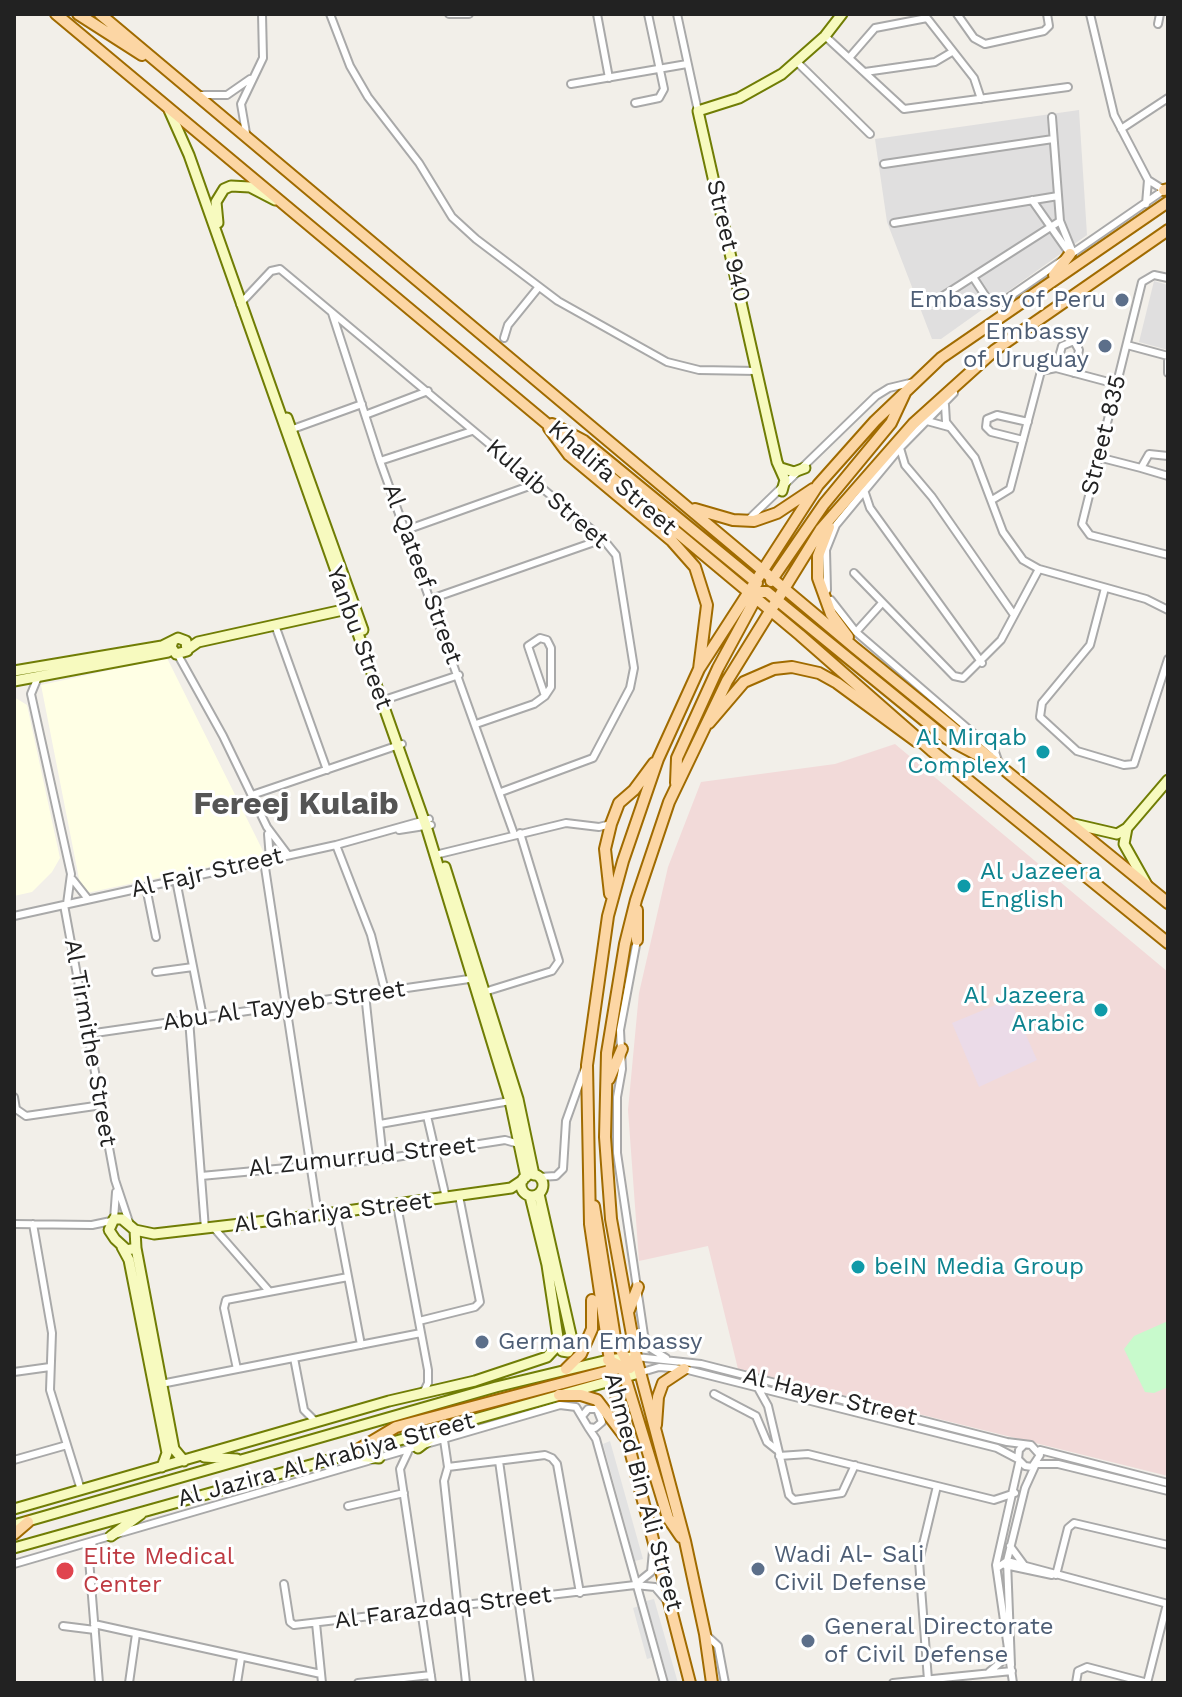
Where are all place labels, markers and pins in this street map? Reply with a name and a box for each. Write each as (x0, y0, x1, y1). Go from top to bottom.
place label: Embassy of Peru (909, 286, 1106, 314)
marker: Embassy of Peru (1113, 291, 1131, 309)
place label: Embassy of Uruguay (963, 318, 1089, 374)
marker: Embassy of Uruguay (1096, 337, 1114, 355)
place label: Al Mirqab Complex 1 (907, 724, 1027, 780)
marker: Al Mirqab Complex 1 (1034, 743, 1052, 761)
place label: Al Jazeera English (980, 858, 1101, 914)
marker: Al Jazeera English (955, 877, 973, 895)
place label: Al Jazeera Arabic (964, 982, 1085, 1038)
marker: Al Jazeera Arabic (1092, 1001, 1110, 1019)
place label: beIN Media Group (874, 1253, 1084, 1281)
marker: beIN Media Group (849, 1258, 867, 1276)
place label: German Embassy (498, 1328, 702, 1356)
marker: German Embassy (473, 1333, 491, 1351)
place label: Wadi Al- Sali Civil Defense (774, 1541, 927, 1597)
place label: Elite Medical Center (83, 1543, 234, 1599)
marker: Elite Medical Center (54, 1560, 76, 1582)
marker: Wadi Al- Sali Civil Defense (749, 1560, 767, 1578)
place label: General Directorate of Civil Defense (824, 1613, 1054, 1669)
marker: General Directorate of Civil Defense (799, 1632, 817, 1650)

